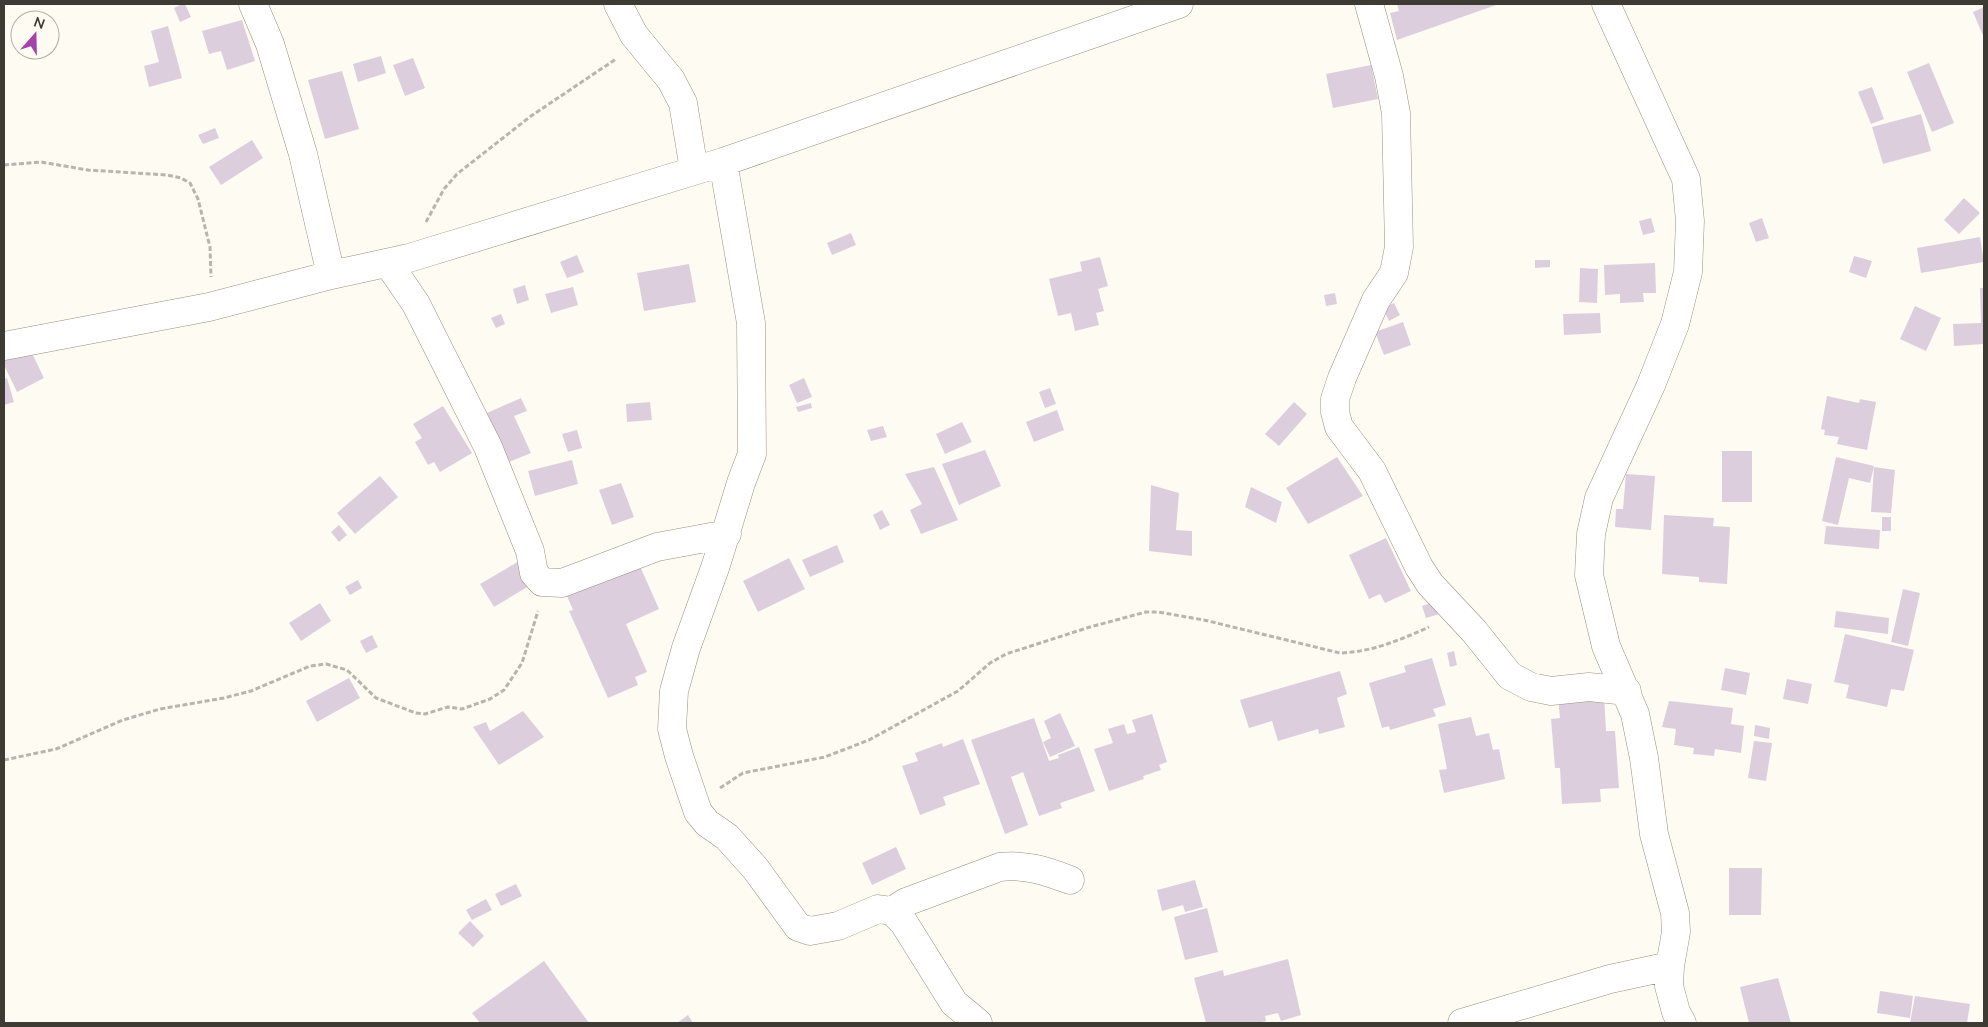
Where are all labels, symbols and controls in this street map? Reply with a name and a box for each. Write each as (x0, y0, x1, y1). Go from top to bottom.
north arrow (10, 10, 60, 60)
text: N (31, 13, 47, 33)

